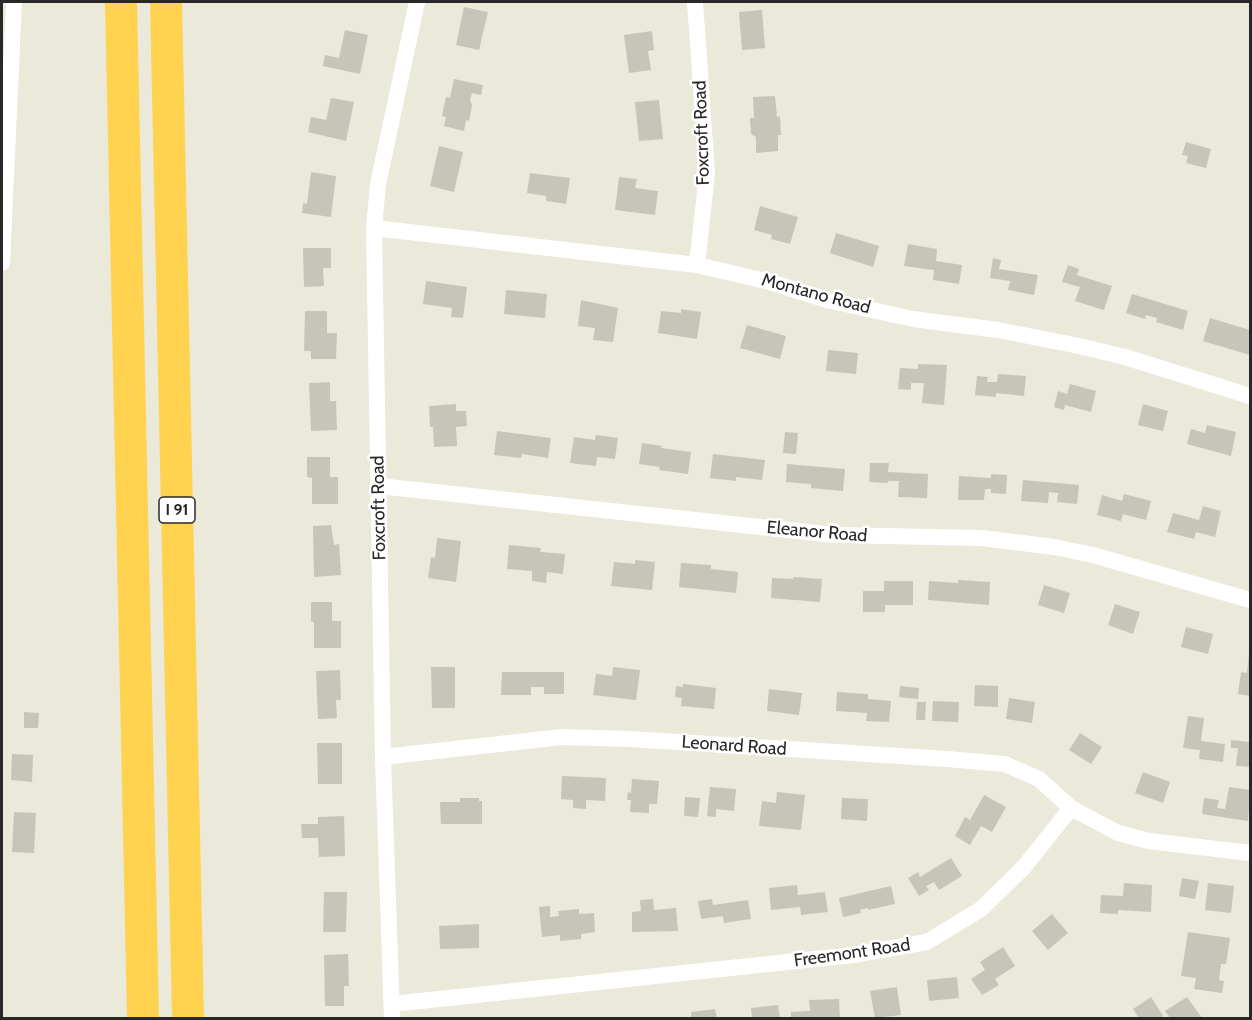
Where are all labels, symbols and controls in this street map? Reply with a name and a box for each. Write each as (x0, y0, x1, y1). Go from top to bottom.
street label: Foxcroft Road (689, 80, 715, 186)
street label: Montano Road (759, 269, 873, 319)
street label: Foxcroft Road (367, 455, 391, 561)
road number: I 91 (159, 497, 195, 523)
street label: Eleanor Road (766, 517, 868, 547)
street label: Leonard Road (681, 732, 787, 760)
street label: Freemont Road (792, 934, 912, 972)

